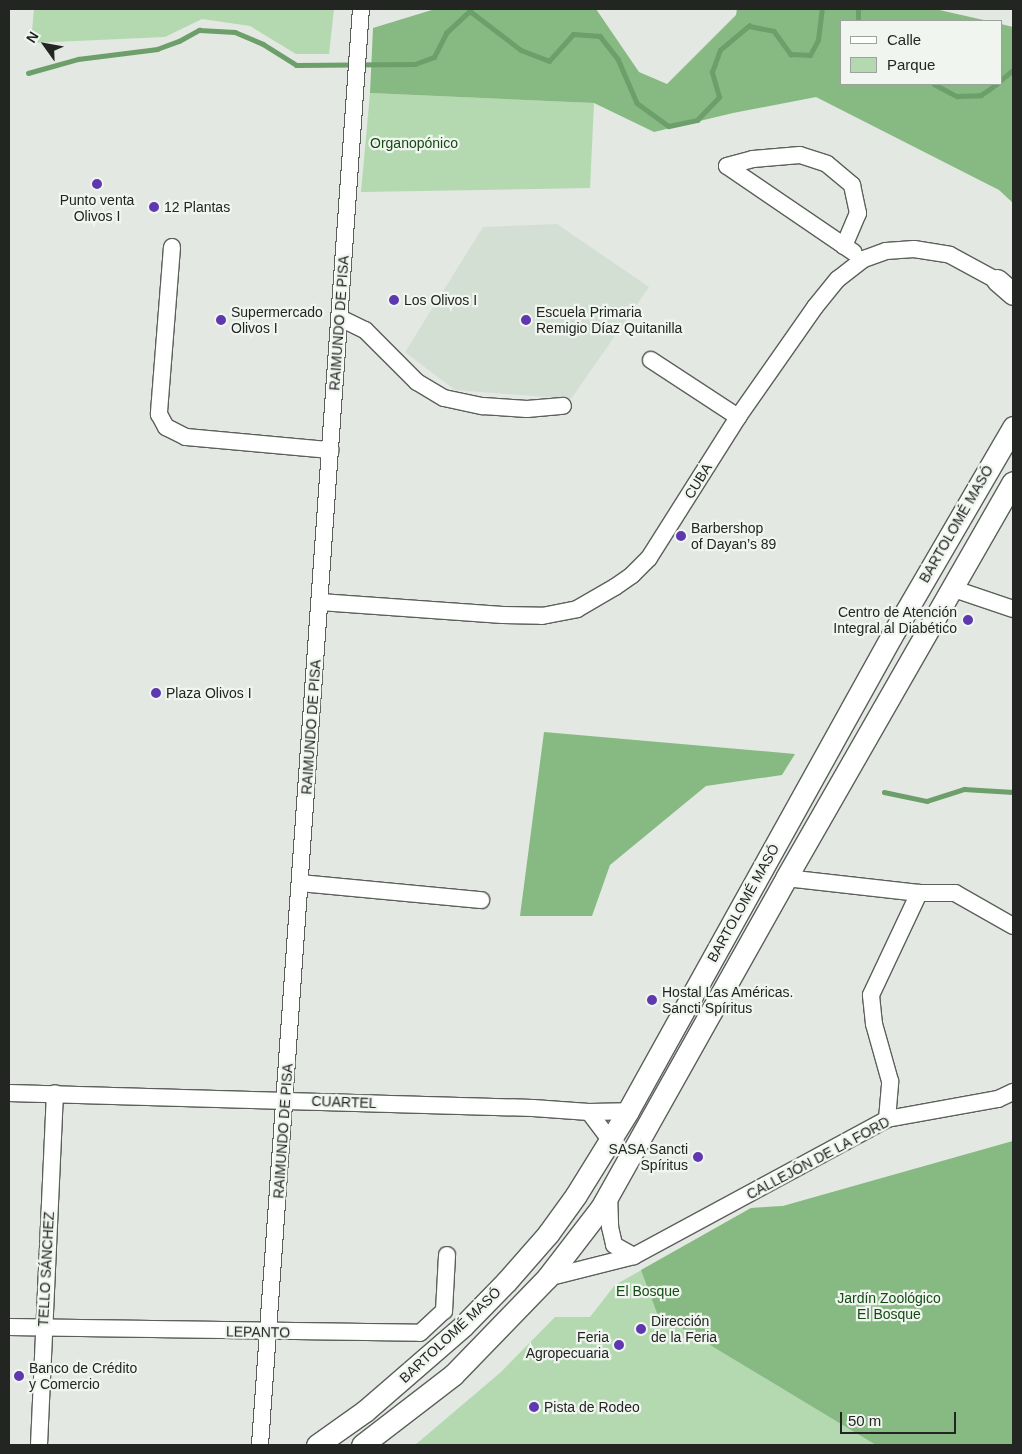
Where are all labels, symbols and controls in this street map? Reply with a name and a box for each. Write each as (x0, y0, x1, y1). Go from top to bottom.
north arrow (20, 20, 70, 70)
legend (840, 20, 1002, 85)
text: N (23, 29, 42, 46)
text: Calle (887, 31, 921, 48)
text: Parque (887, 56, 935, 73)
park label: Organopónico (370, 135, 458, 151)
marker: Punto venta Olivos I (91, 178, 103, 190)
place label: Punto venta Olivos I (60, 192, 134, 224)
place label: 12 Plantas (164, 199, 230, 215)
marker: 12 Plantas (148, 201, 160, 213)
street label: RAIMUNDO DE PISA (326, 255, 352, 391)
place label: Los Olivos I (404, 292, 477, 308)
marker: Los Olivos I (388, 294, 400, 306)
place label: Supermercado Olivos I (231, 304, 323, 336)
place label: Escuela Primaria Remigio Díaz Quitanilla (536, 304, 682, 336)
marker: Supermercado Olivos I (215, 314, 227, 326)
marker: Escuela Primaria Remigio Díaz Quitanilla (520, 314, 532, 326)
street label: CUBA (681, 460, 715, 502)
street label: BARTOLOMÉ MASÓ (916, 462, 996, 586)
place label: Barbershop of Dayan’s 89 (691, 520, 776, 552)
marker: Barbershop of Dayan’s 89 (675, 530, 687, 542)
place label: Centro de Atención Integral al Diabético (833, 604, 957, 636)
marker: Centro de Atención Integral al Diabético (961, 613, 975, 627)
street label: RAIMUNDO DE PISA (298, 659, 324, 795)
place label: Plaza Olivos I (166, 685, 252, 701)
marker: Plaza Olivos I (150, 687, 162, 699)
street label: BARTOLOMÉ MASÓ (704, 841, 782, 965)
place label: Hostal Las Américas. Sancti Spíritus (662, 984, 794, 1016)
marker: Hostal Las Américas. Sancti Spíritus (646, 994, 658, 1006)
street label: RAIMUNDO DE PISA (270, 1063, 296, 1199)
street label: CUARTEL (311, 1092, 377, 1112)
street label: CALLEJÓN DE LA FORD (743, 1113, 893, 1203)
place label: SASA Sancti Spíritus (608, 1141, 688, 1174)
marker: SASA Sancti Spíritus (692, 1151, 704, 1163)
street label: TELLO SÁNCHEZ (35, 1211, 57, 1327)
park label: El Bosque (616, 1283, 680, 1299)
street label: BARTOLOMÉ MASÓ (396, 1284, 504, 1386)
park label: Jardín Zoológico El Bosque (837, 1290, 941, 1322)
place label: Dirección de la Feria (651, 1313, 717, 1345)
street label: LEPANTO (226, 1323, 290, 1341)
marker: Dirección de la Feria (635, 1323, 647, 1335)
place label: Feria Agropecuaria (526, 1329, 609, 1361)
marker: Feria Agropecuaria (613, 1339, 625, 1351)
place label: Banco de Crédito y Comercio (29, 1360, 137, 1392)
marker: Banco de Crédito y Comercio (13, 1370, 25, 1382)
place label: Pista de Rodeo (544, 1399, 640, 1415)
marker: Pista de Rodeo (528, 1401, 540, 1413)
scale bar (842, 1402, 958, 1434)
text: 50 m (848, 1412, 881, 1429)

